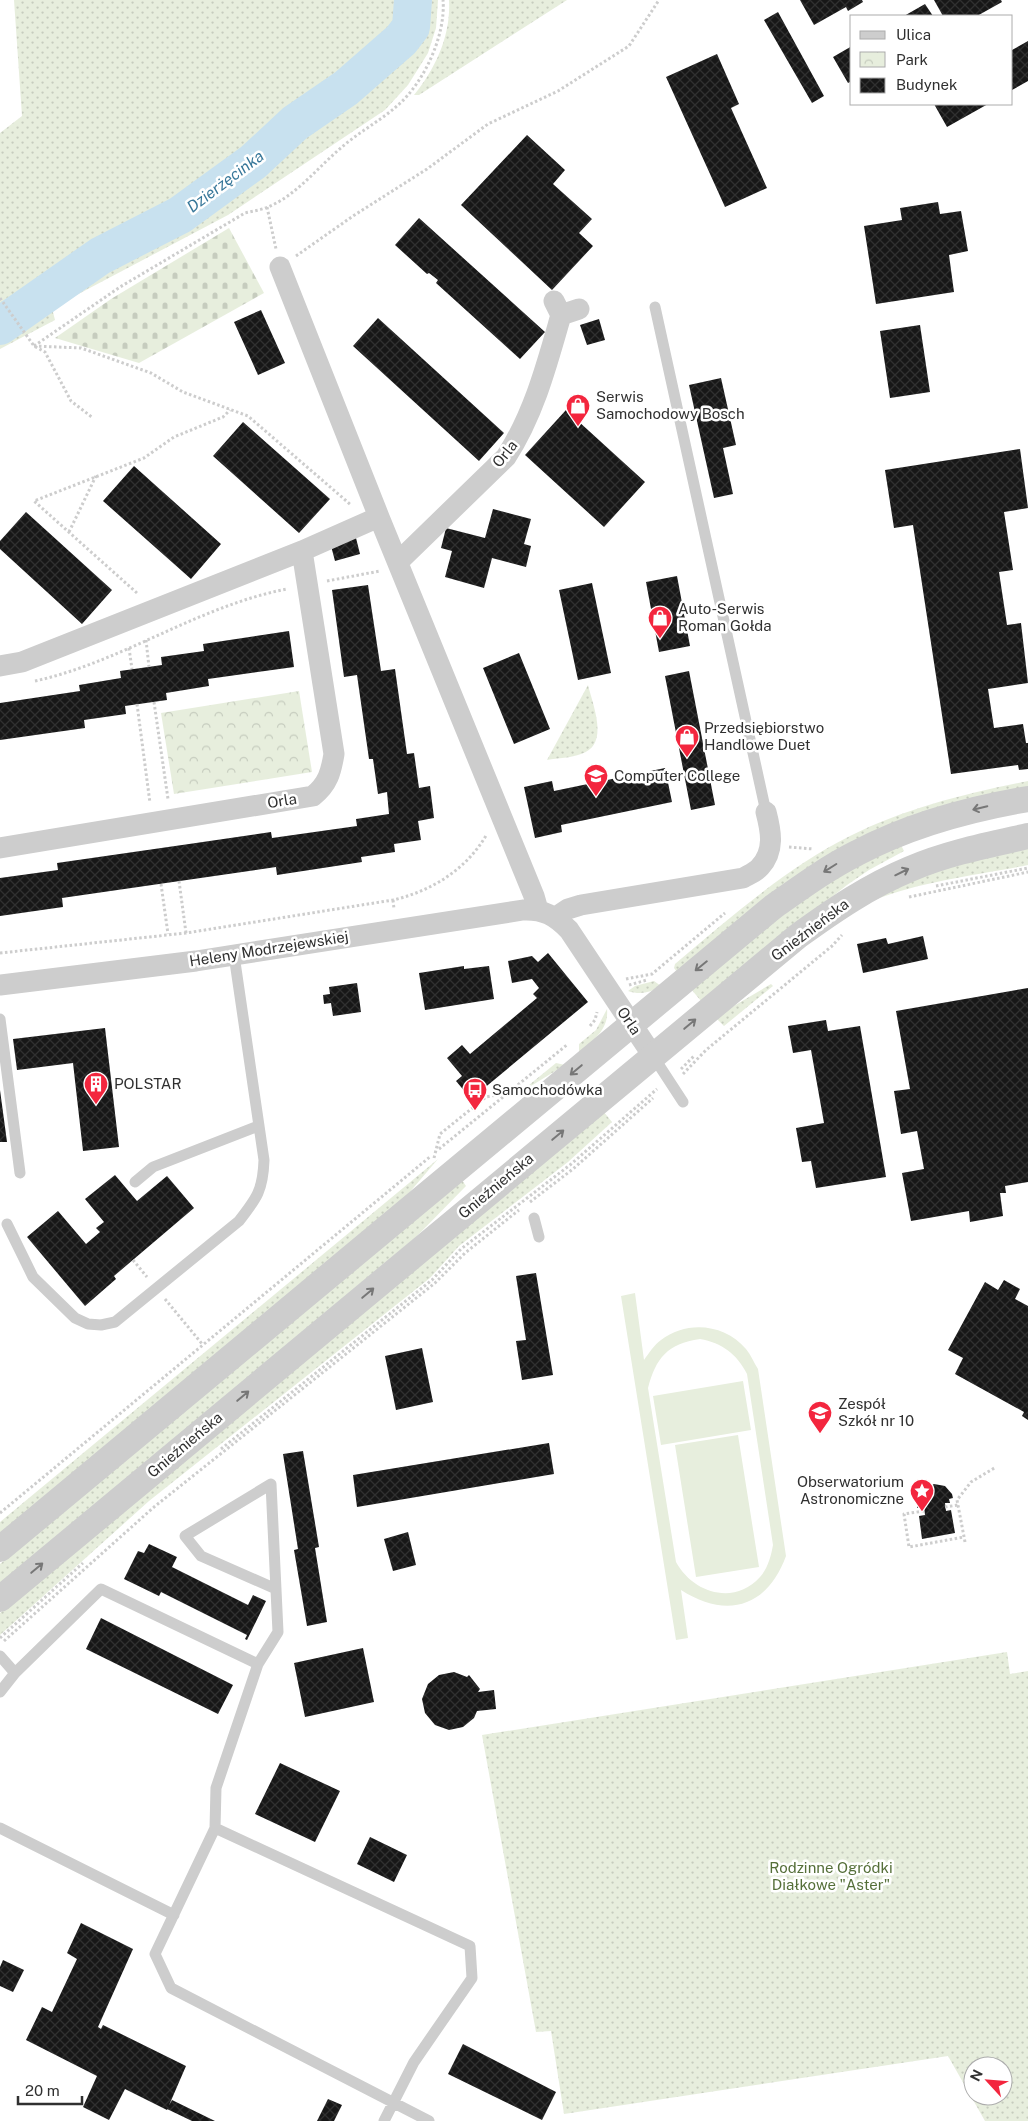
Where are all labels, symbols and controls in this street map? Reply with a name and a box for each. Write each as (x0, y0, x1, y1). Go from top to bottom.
legend (850, 15, 1013, 105)
text: Ulica (896, 26, 931, 43)
text: Park (896, 51, 928, 68)
text: Budynek (896, 76, 957, 93)
water label: Dzierżęcinka (183, 146, 267, 216)
place label: Serwis Samochodowy Bosch (596, 388, 745, 422)
shop icon: Serwis Samochodowy Bosch (565, 393, 591, 427)
street label: Orla (489, 437, 521, 471)
place label: Auto-Serwis Roman Gołda (678, 600, 772, 634)
shop icon: Auto-Serwis Roman Gołda (647, 605, 673, 639)
place label: Przedsiębiorstwo Handlowe Duet (704, 719, 824, 753)
shop icon: Przedsiębiorstwo Handlowe Duet (674, 724, 700, 758)
school or university icon: Computer College (583, 763, 609, 797)
place label: Computer College (614, 767, 740, 784)
street label: Orla (266, 790, 298, 811)
one-way arrow (973, 804, 989, 813)
one-way arrow (823, 863, 837, 874)
one-way arrow (894, 867, 909, 876)
street label: Gnieźnieńska (768, 895, 852, 964)
street label: Heleny Modrzejewskiej (188, 928, 350, 969)
one-way arrow (695, 961, 708, 972)
street label: Orla (614, 1004, 645, 1038)
one-way arrow (683, 1019, 696, 1030)
one-way arrow (570, 1065, 583, 1076)
building icon: POLSTAR (83, 1071, 109, 1105)
place label: POLSTAR (114, 1075, 182, 1092)
bus stop icon: Samochodówka (462, 1077, 488, 1111)
place label: Samochodówka (492, 1081, 602, 1098)
one-way arrow (551, 1129, 564, 1140)
street label: Gnieźnieńska (455, 1149, 537, 1222)
one-way arrow (361, 1287, 374, 1298)
one-way arrow (236, 1391, 249, 1402)
place label: Zespół Szkół nr 10 (838, 1395, 914, 1429)
school or university icon: Zespół Szkół nr 10 (807, 1400, 833, 1434)
street label: Gnieźnieńska (144, 1408, 226, 1481)
place label: Obserwatorium Astronomiczne (797, 1473, 904, 1507)
place icon: Obserwatorium Astronomiczne (909, 1478, 935, 1512)
one-way arrow (31, 1562, 44, 1573)
park label: Rodzinne Ogródki Diałkowe "Aster" (769, 1859, 893, 1893)
north arrow (963, 2056, 1013, 2106)
text: N (967, 2067, 986, 2084)
scale bar (18, 2074, 81, 2106)
text: 20 m (25, 2082, 60, 2099)

